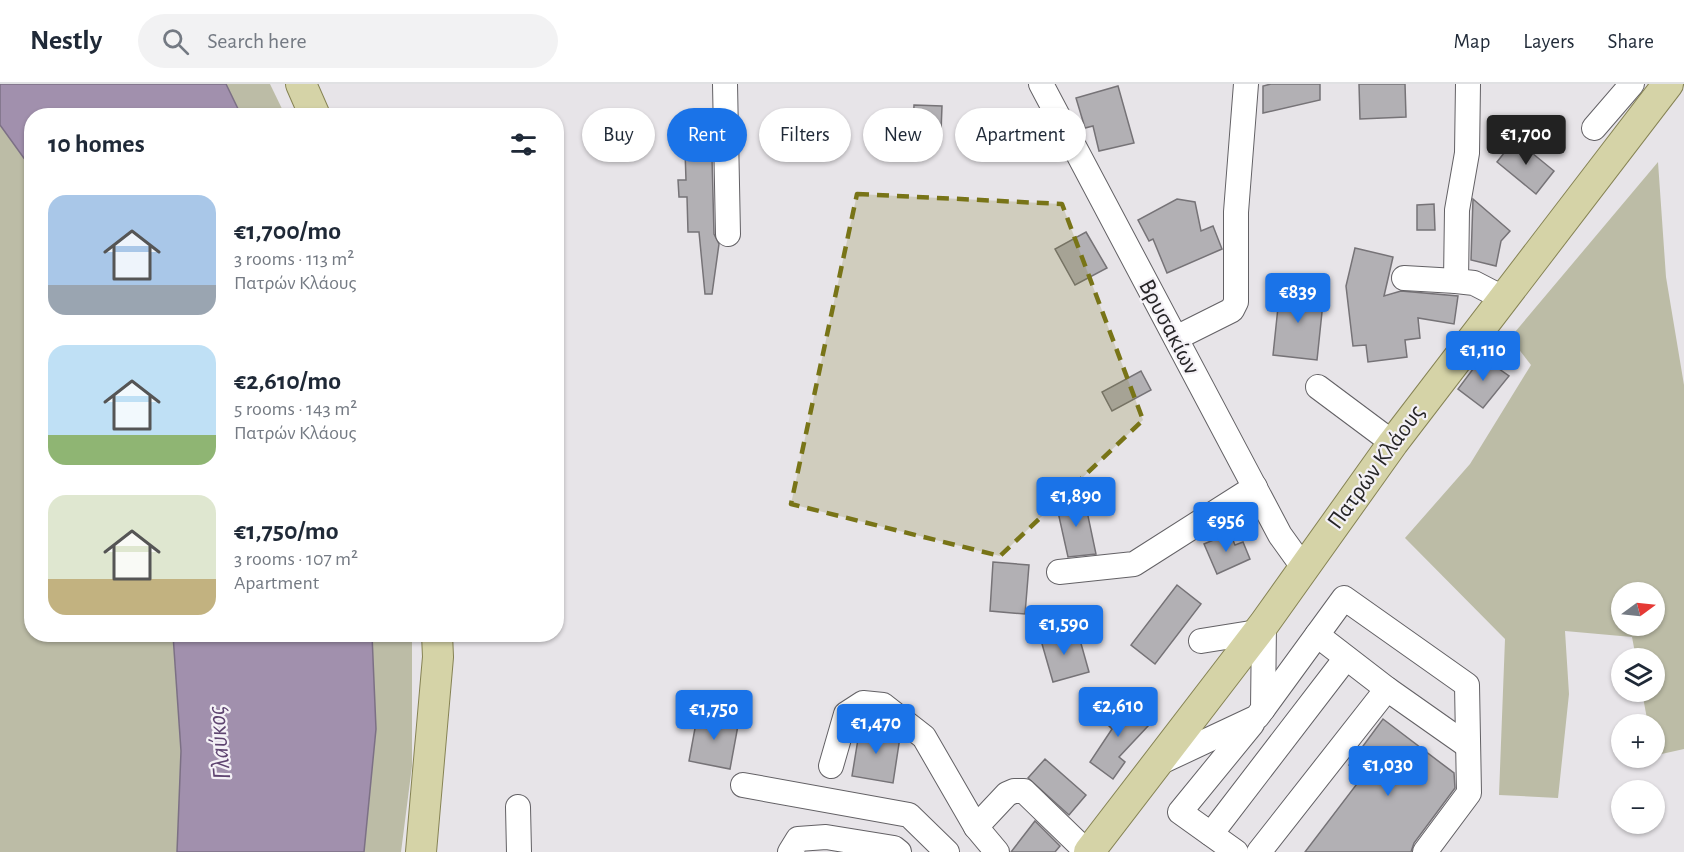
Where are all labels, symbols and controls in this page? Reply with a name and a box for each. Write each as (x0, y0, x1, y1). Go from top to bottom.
search box (138, 14, 558, 68)
icon: search (159, 25, 192, 58)
text: Nestly (30, 27, 102, 55)
text: Search here (207, 30, 307, 52)
text: Map (1454, 31, 1490, 52)
text: Layers (1523, 31, 1574, 52)
text: Share (1607, 31, 1654, 52)
chip: Buy (582, 108, 655, 162)
chip: Rent (667, 108, 747, 162)
chip: Filters (759, 108, 851, 162)
chip: New (863, 108, 943, 162)
chip: Apartment (955, 108, 1086, 162)
pin: €1,700 (1477, 115, 1575, 166)
text: €1,700 (1501, 124, 1551, 144)
icon: filters (507, 128, 540, 161)
text: 10 homes (48, 131, 145, 157)
text: €1,700/mo (234, 218, 341, 244)
icon: home (96, 219, 168, 291)
text: 3 rooms · 113 m² (234, 249, 354, 269)
text: Πατρών Κλάους (234, 273, 356, 293)
pin: €839 (1262, 273, 1334, 324)
street label: Βρυσακίων (1134, 275, 1204, 379)
text: €839 (1279, 282, 1317, 302)
pin: €1,110 (1434, 331, 1532, 382)
text: €1,110 (1460, 340, 1506, 360)
text: €2,610/mo (234, 368, 341, 394)
icon: home (96, 369, 168, 441)
text: 5 rooms · 143 m² (234, 399, 357, 419)
street label: Πατρών Κλάους (1323, 401, 1429, 533)
text: Πατρών Κλάους (234, 423, 356, 443)
pin: €1,890 (1027, 477, 1125, 528)
text: €1,890 (1050, 486, 1102, 506)
pin: €956 (1190, 502, 1262, 553)
text: €956 (1207, 511, 1245, 531)
text: €1,750/mo (234, 518, 339, 544)
icon: home (96, 519, 168, 591)
text: 3 rooms · 107 m² (234, 549, 358, 569)
text: Apartment (234, 573, 319, 593)
north arrow (1611, 582, 1665, 636)
map controls (1611, 582, 1665, 834)
pin: €1,590 (1015, 605, 1113, 656)
text: €1,590 (1039, 614, 1089, 634)
button: layers (1611, 648, 1665, 702)
pin: €2,610 (1069, 687, 1167, 738)
pin: €1,750 (665, 690, 763, 741)
text: €2,610 (1093, 696, 1143, 716)
text: €1,750 (690, 699, 738, 719)
pin: €1,470 (827, 704, 925, 755)
water label: Γλαύκος (203, 705, 235, 781)
text: €1,470 (851, 713, 901, 733)
button: + (1611, 714, 1665, 768)
pin: €1,030 (1339, 746, 1437, 797)
text: €1,030 (1363, 755, 1413, 775)
button: − (1611, 780, 1665, 834)

